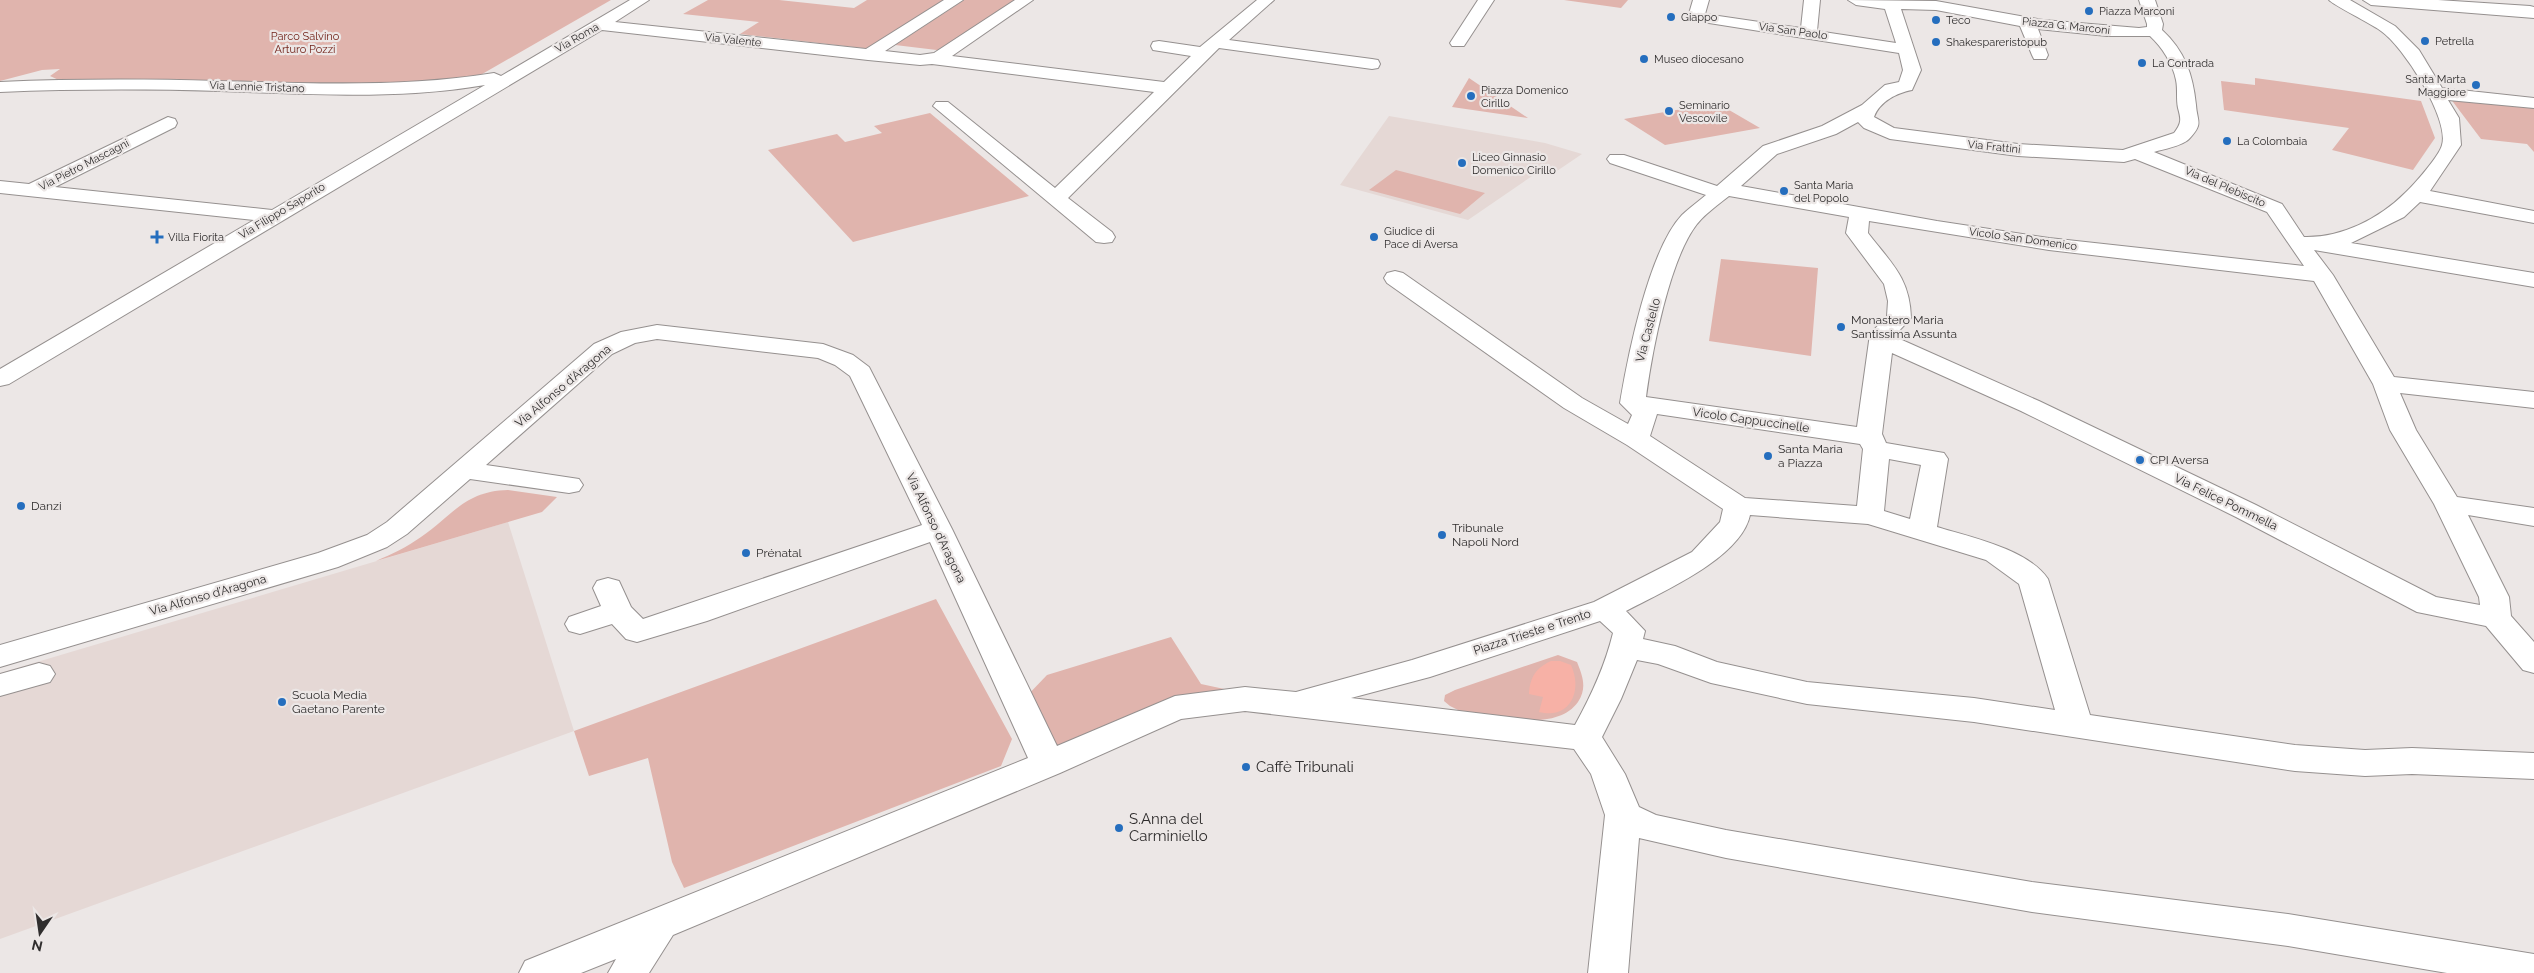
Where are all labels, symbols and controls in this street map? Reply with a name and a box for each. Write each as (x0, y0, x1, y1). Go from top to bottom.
marker: Piazza Marconi (2083, 5, 2095, 17)
place label: Piazza Marconi (2099, 5, 2174, 18)
marker: Giappo (1665, 11, 1677, 23)
place label: Giappo (1681, 11, 1718, 24)
marker: Teco (1930, 14, 1942, 26)
place label: Teco (1946, 14, 1971, 27)
street label: Piazza G. Marconi (2021, 15, 2111, 37)
street label: Via Roma (553, 20, 601, 56)
street label: Via San Paolo (1758, 20, 1829, 42)
park label: Parco Salvino Arturo Pozzi (271, 30, 340, 56)
street label: Via Valente (704, 31, 763, 50)
marker: Petrella (2419, 35, 2431, 47)
place label: Petrella (2435, 35, 2474, 48)
marker: Shakespareristopub (1930, 36, 1942, 48)
place label: Shakespareristopub (1946, 36, 2047, 49)
marker: Museo diocesano (1638, 53, 1650, 65)
place label: Museo diocesano (1654, 53, 1744, 66)
marker: La Contrada (2136, 57, 2148, 69)
place label: La Contrada (2152, 57, 2214, 70)
place label: Santa Marta Maggiore (2405, 73, 2467, 99)
street label: Via Lennie Tristano (209, 79, 305, 95)
marker: Santa Marta Maggiore (2470, 79, 2482, 91)
place label: Piazza Domenico Cirillo (1481, 84, 1569, 110)
marker: Piazza Domenico Cirillo (1465, 90, 1477, 102)
place label: Seminario Vescovile (1679, 99, 1730, 125)
marker: Seminario Vescovile (1663, 105, 1675, 117)
marker: La Colombaia (2221, 135, 2233, 147)
place label: La Colombaia (2237, 135, 2307, 148)
street label: Via Pietro Mascagni (37, 137, 131, 193)
street label: Via Frattini (1967, 138, 2021, 156)
place label: Liceo Ginnasio Domenico Cirillo (1472, 151, 1556, 177)
marker: Liceo Ginnasio Domenico Cirillo (1456, 157, 1468, 169)
street label: Via del Plebiscito (2183, 164, 2268, 210)
place label: Santa Maria del Popolo (1794, 179, 1853, 205)
street label: Via Filippo Saporito (237, 180, 328, 242)
marker: Santa Maria del Popolo (1778, 185, 1790, 197)
place label: Giudice di Pace di Aversa (1384, 225, 1458, 251)
street label: Vicolo San Domenico (1968, 225, 2078, 253)
marker: Villa Fiorita (150, 230, 164, 244)
place label: Villa Fiorita (168, 231, 224, 244)
marker: Giudice di Pace di Aversa (1368, 231, 1380, 243)
street label: Via Castello (1633, 297, 1663, 363)
place label: Monastero Maria Santissima Assunta (1851, 313, 1957, 341)
marker: Monastero Maria Santissima Assunta (1835, 321, 1847, 333)
street label: Via Alfonso d’Aragona (512, 342, 614, 430)
street label: Vicolo Cappuccinelle (1692, 405, 1810, 435)
place label: Santa Maria a Piazza (1778, 442, 1843, 470)
marker: Santa Maria a Piazza (1762, 450, 1774, 462)
place label: CPI Aversa (2150, 453, 2209, 467)
marker: CPI Aversa (2134, 454, 2146, 466)
street label: Via Alfonso d’Aragona (903, 471, 969, 585)
street label: Via Felice Pommella (2172, 471, 2280, 533)
place label: Danzi (31, 499, 62, 513)
marker: Danzi (15, 500, 27, 512)
place label: Tribunale Napoli Nord (1452, 521, 1519, 549)
marker: Tribunale Napoli Nord (1436, 529, 1448, 541)
place label: Prénatal (756, 546, 803, 560)
marker: Prénatal (740, 547, 752, 559)
street label: Via Alfonso d’Aragona (148, 572, 268, 618)
street label: Piazza Trieste e Trento (1472, 606, 1592, 658)
place label: Scuola Media Gaetano Parente (292, 688, 385, 716)
marker: Scuola Media Gaetano Parente (276, 696, 288, 708)
place label: Caffè Tribunali (1256, 758, 1354, 776)
marker: Caffè Tribunali (1240, 761, 1252, 773)
place label: S.Anna del Carminiello (1129, 810, 1208, 845)
marker: S.Anna del Carminiello (1113, 822, 1125, 834)
north arrow (15, 908, 65, 958)
text: N (30, 937, 44, 955)

